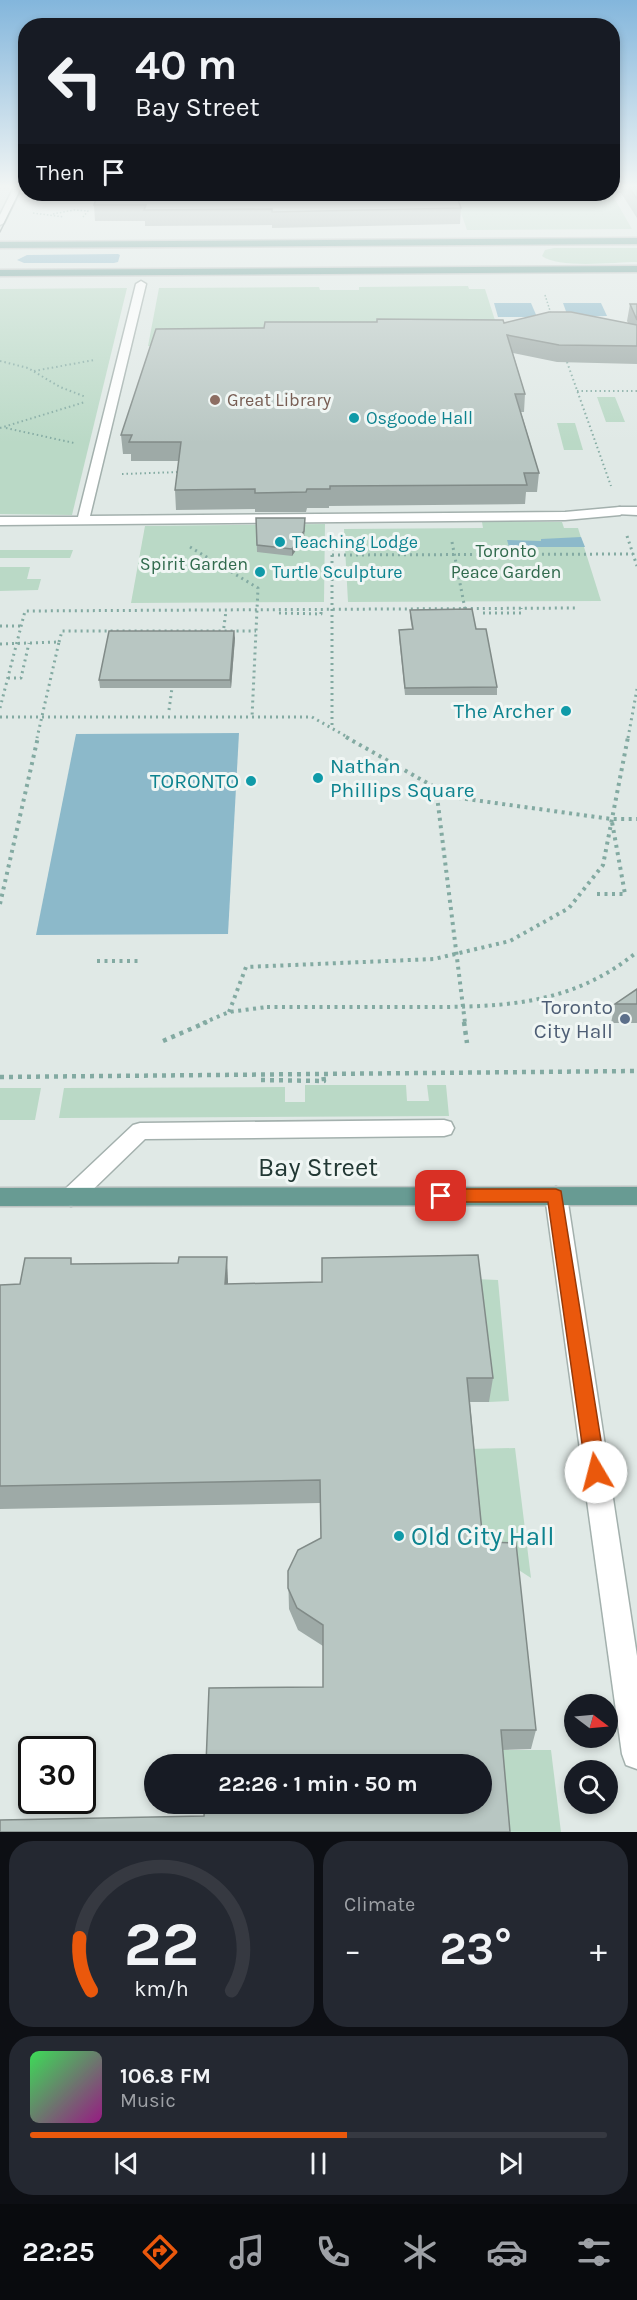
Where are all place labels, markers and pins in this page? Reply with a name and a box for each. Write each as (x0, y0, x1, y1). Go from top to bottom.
place label: Great Library (227, 389, 332, 411)
marker: Great Library (208, 393, 222, 407)
place label: Osgoode Hall (366, 407, 473, 429)
marker: Osgoode Hall (347, 411, 361, 425)
place label: Teaching Lodge (292, 531, 418, 553)
marker: Teaching Lodge (273, 535, 287, 549)
place label: Turtle Sculpture (272, 561, 403, 583)
marker: Turtle Sculpture (253, 565, 267, 579)
place label: The Archer (454, 699, 554, 723)
marker: The Archer (559, 704, 573, 718)
place label: Nathan Phillips Square (330, 754, 475, 802)
place label: TORONTO (150, 769, 239, 793)
marker: Nathan Phillips Square (311, 771, 325, 785)
marker: TORONTO (244, 774, 258, 788)
place label: Toronto City Hall (534, 995, 613, 1043)
marker: Toronto City Hall (618, 1012, 632, 1026)
pin (415, 1170, 466, 1221)
place label: Old City Hall (411, 1521, 555, 1552)
marker: Old City Hall (392, 1529, 406, 1543)

